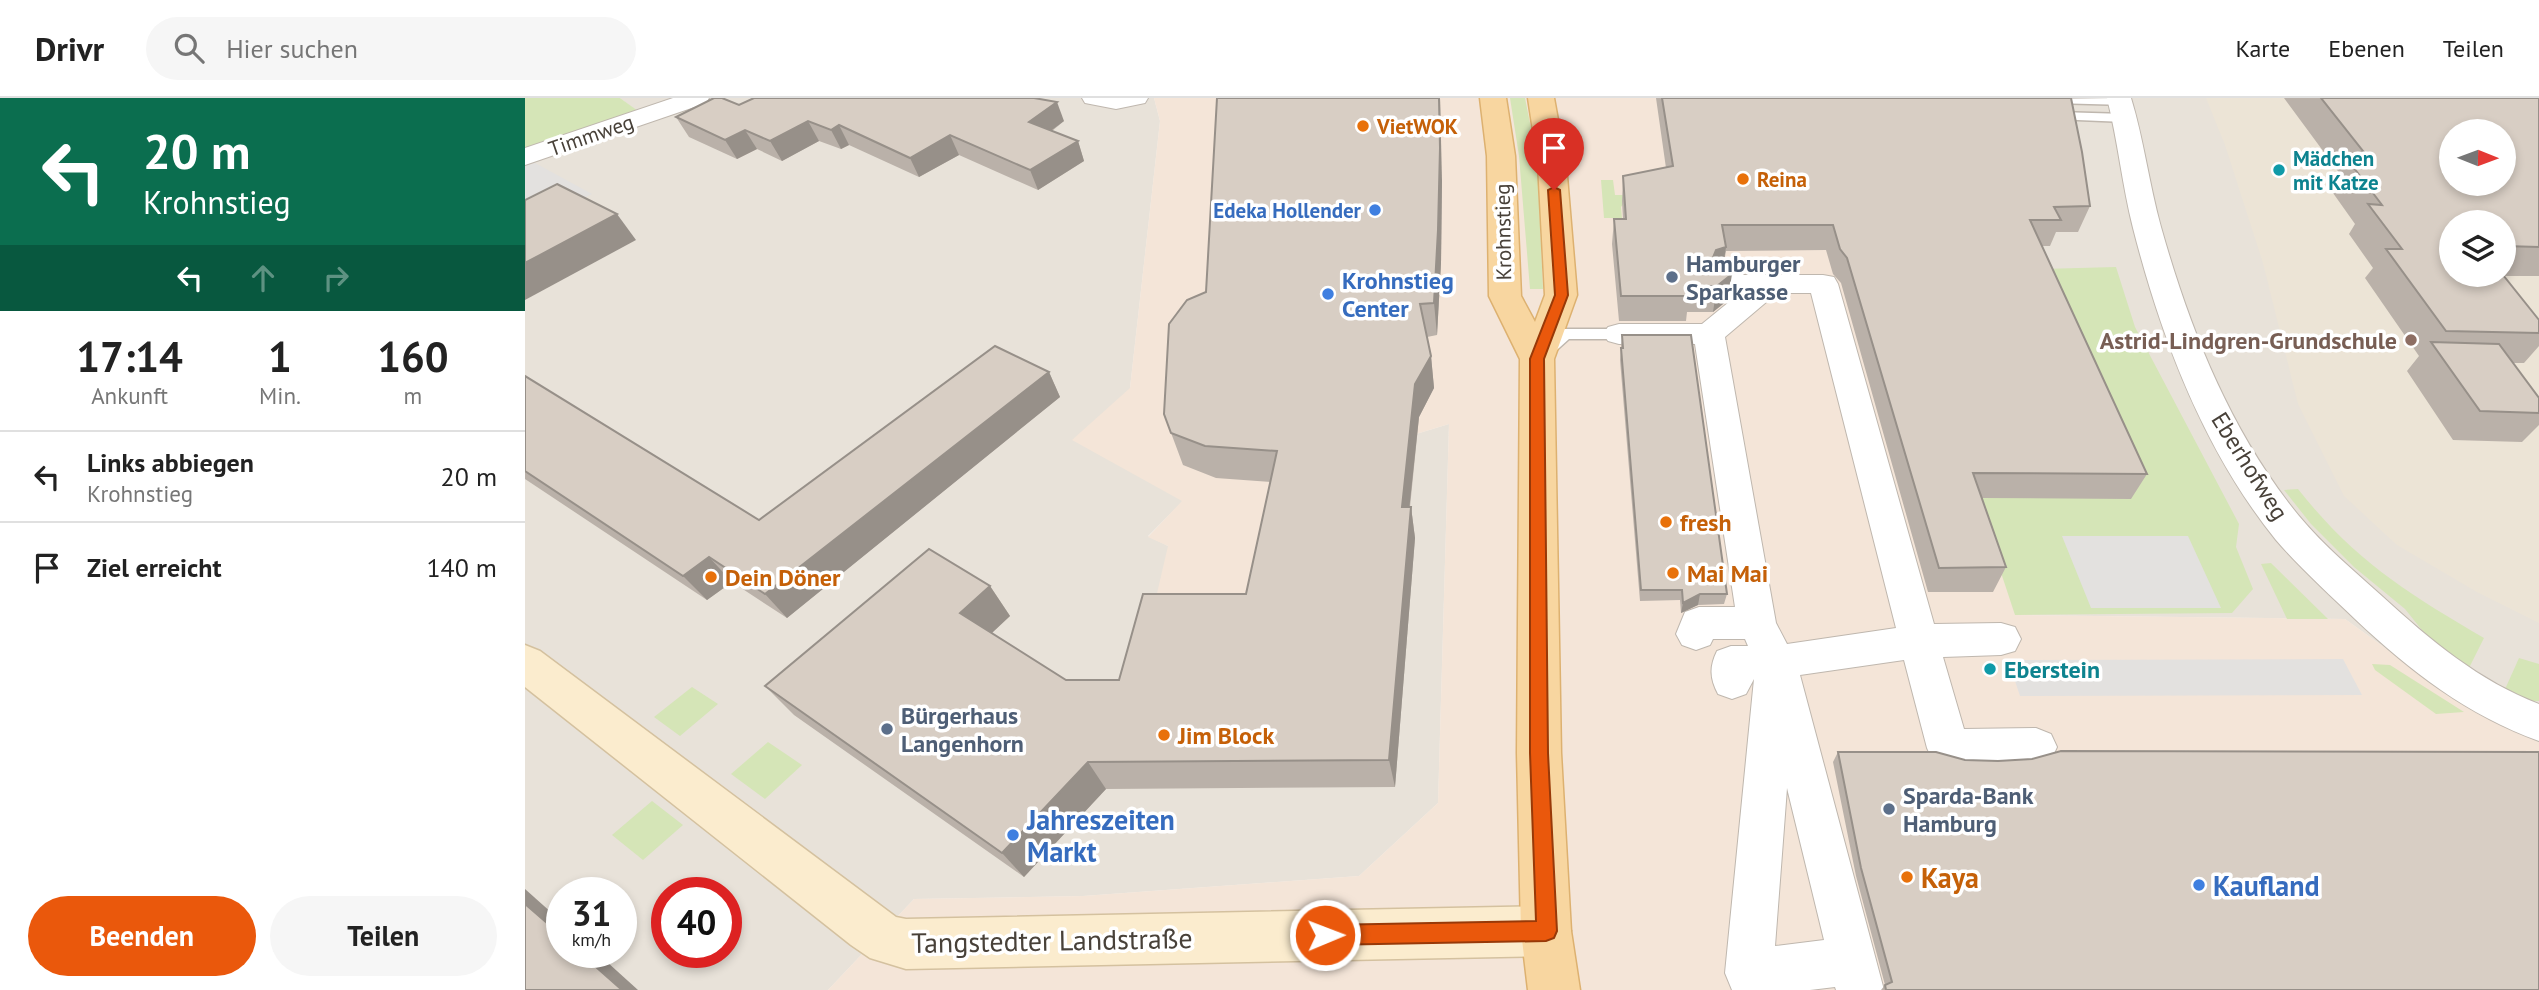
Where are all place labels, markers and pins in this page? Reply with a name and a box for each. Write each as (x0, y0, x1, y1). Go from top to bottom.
place label: VietWOK (1376, 113, 1458, 140)
marker: VietWOK (1355, 118, 1371, 134)
pin (1524, 118, 1584, 190)
place label: Mädchen mit Katze (2293, 145, 2379, 196)
marker: Mädchen mit Katze (2271, 162, 2287, 178)
place label: Reina (1757, 166, 1807, 193)
marker: Reina (1735, 171, 1751, 187)
place label: Edeka Hollender (1213, 197, 1362, 224)
marker: Edeka Hollender (1367, 202, 1383, 218)
place label: Hamburger Sparkasse (1686, 248, 1801, 307)
place label: Krohnstieg Center (1342, 265, 1454, 324)
marker: Hamburger Sparkasse (1664, 269, 1680, 285)
marker: Krohnstieg Center (1320, 286, 1336, 302)
place label: Astrid-Lindgren-Grundschule (2100, 325, 2397, 356)
marker: Astrid-Lindgren-Grundschule (2403, 332, 2419, 348)
place label: fresh (1680, 507, 1732, 538)
marker: fresh (1658, 514, 1674, 530)
place label: Mai Mai (1687, 558, 1768, 589)
place label: Dein Döner (725, 562, 841, 593)
marker: Mai Mai (1665, 565, 1681, 581)
marker: Dein Döner (703, 569, 719, 585)
place label: Eberstein (2004, 654, 2100, 685)
marker: Eberstein (1982, 661, 1998, 677)
place label: Bürgerhaus Langenhorn (901, 700, 1024, 759)
place label: Jim Block (1177, 720, 1274, 751)
marker: Bürgerhaus Langenhorn (879, 721, 895, 737)
marker: Jim Block (1156, 727, 1172, 743)
place label: Sparda-Bank Hamburg (1903, 780, 2034, 839)
place label: Jahreszeiten Markt (1026, 801, 1175, 870)
marker: Sparda-Bank Hamburg (1881, 801, 1897, 817)
marker: Jahreszeiten Markt (1005, 827, 1021, 843)
place label: Kaya (1921, 859, 1979, 896)
place label: Kaufland (2213, 867, 2320, 904)
marker: Kaya (1899, 869, 1915, 885)
marker: Kaufland (2191, 877, 2207, 893)

